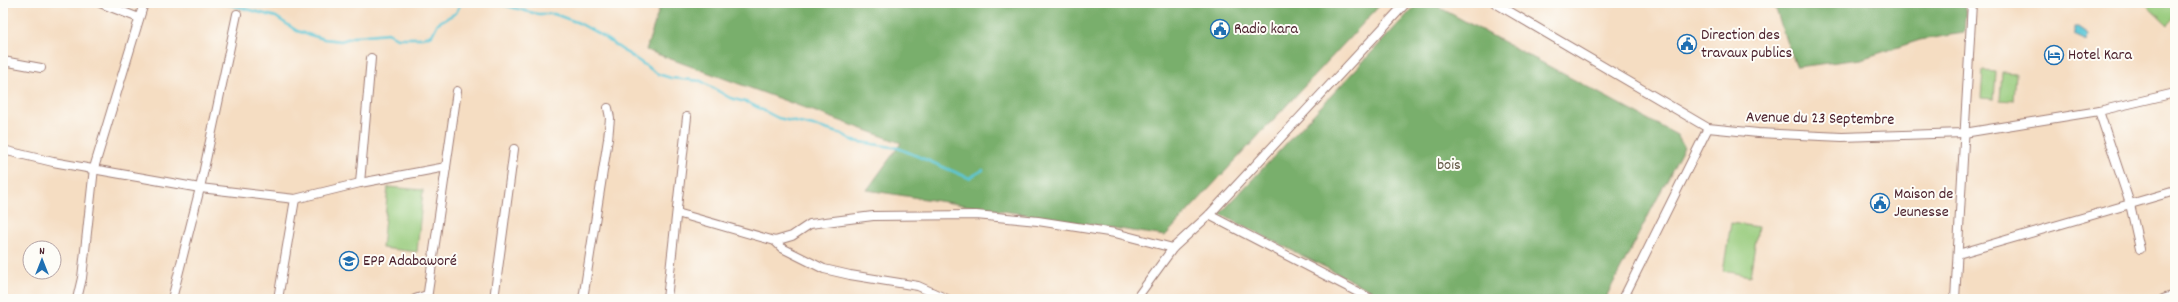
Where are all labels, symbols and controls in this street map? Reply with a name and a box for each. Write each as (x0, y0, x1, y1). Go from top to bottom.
public building icon: Radio kara (1209, 18, 1231, 40)
place label: Radio kara (1234, 18, 1299, 41)
place label: Direction des travaux publics (1701, 24, 1792, 65)
public building icon: Direction des travaux publics (1676, 33, 1698, 55)
hotel icon: Hotel Kara (2043, 44, 2065, 66)
place label: Hotel Kara (2068, 44, 2133, 67)
street label: Avenue du 23 Septembre (1746, 106, 1894, 132)
park label: bois (1437, 154, 1461, 177)
place label: Maison de Jeunesse (1894, 183, 1953, 224)
public building icon: Maison de Jeunesse (1869, 192, 1891, 214)
north arrow (22, 240, 62, 280)
text: N (39, 244, 45, 260)
school or university icon: EPP Adabaworé (338, 250, 360, 272)
place label: EPP Adabaworé (363, 250, 457, 273)

